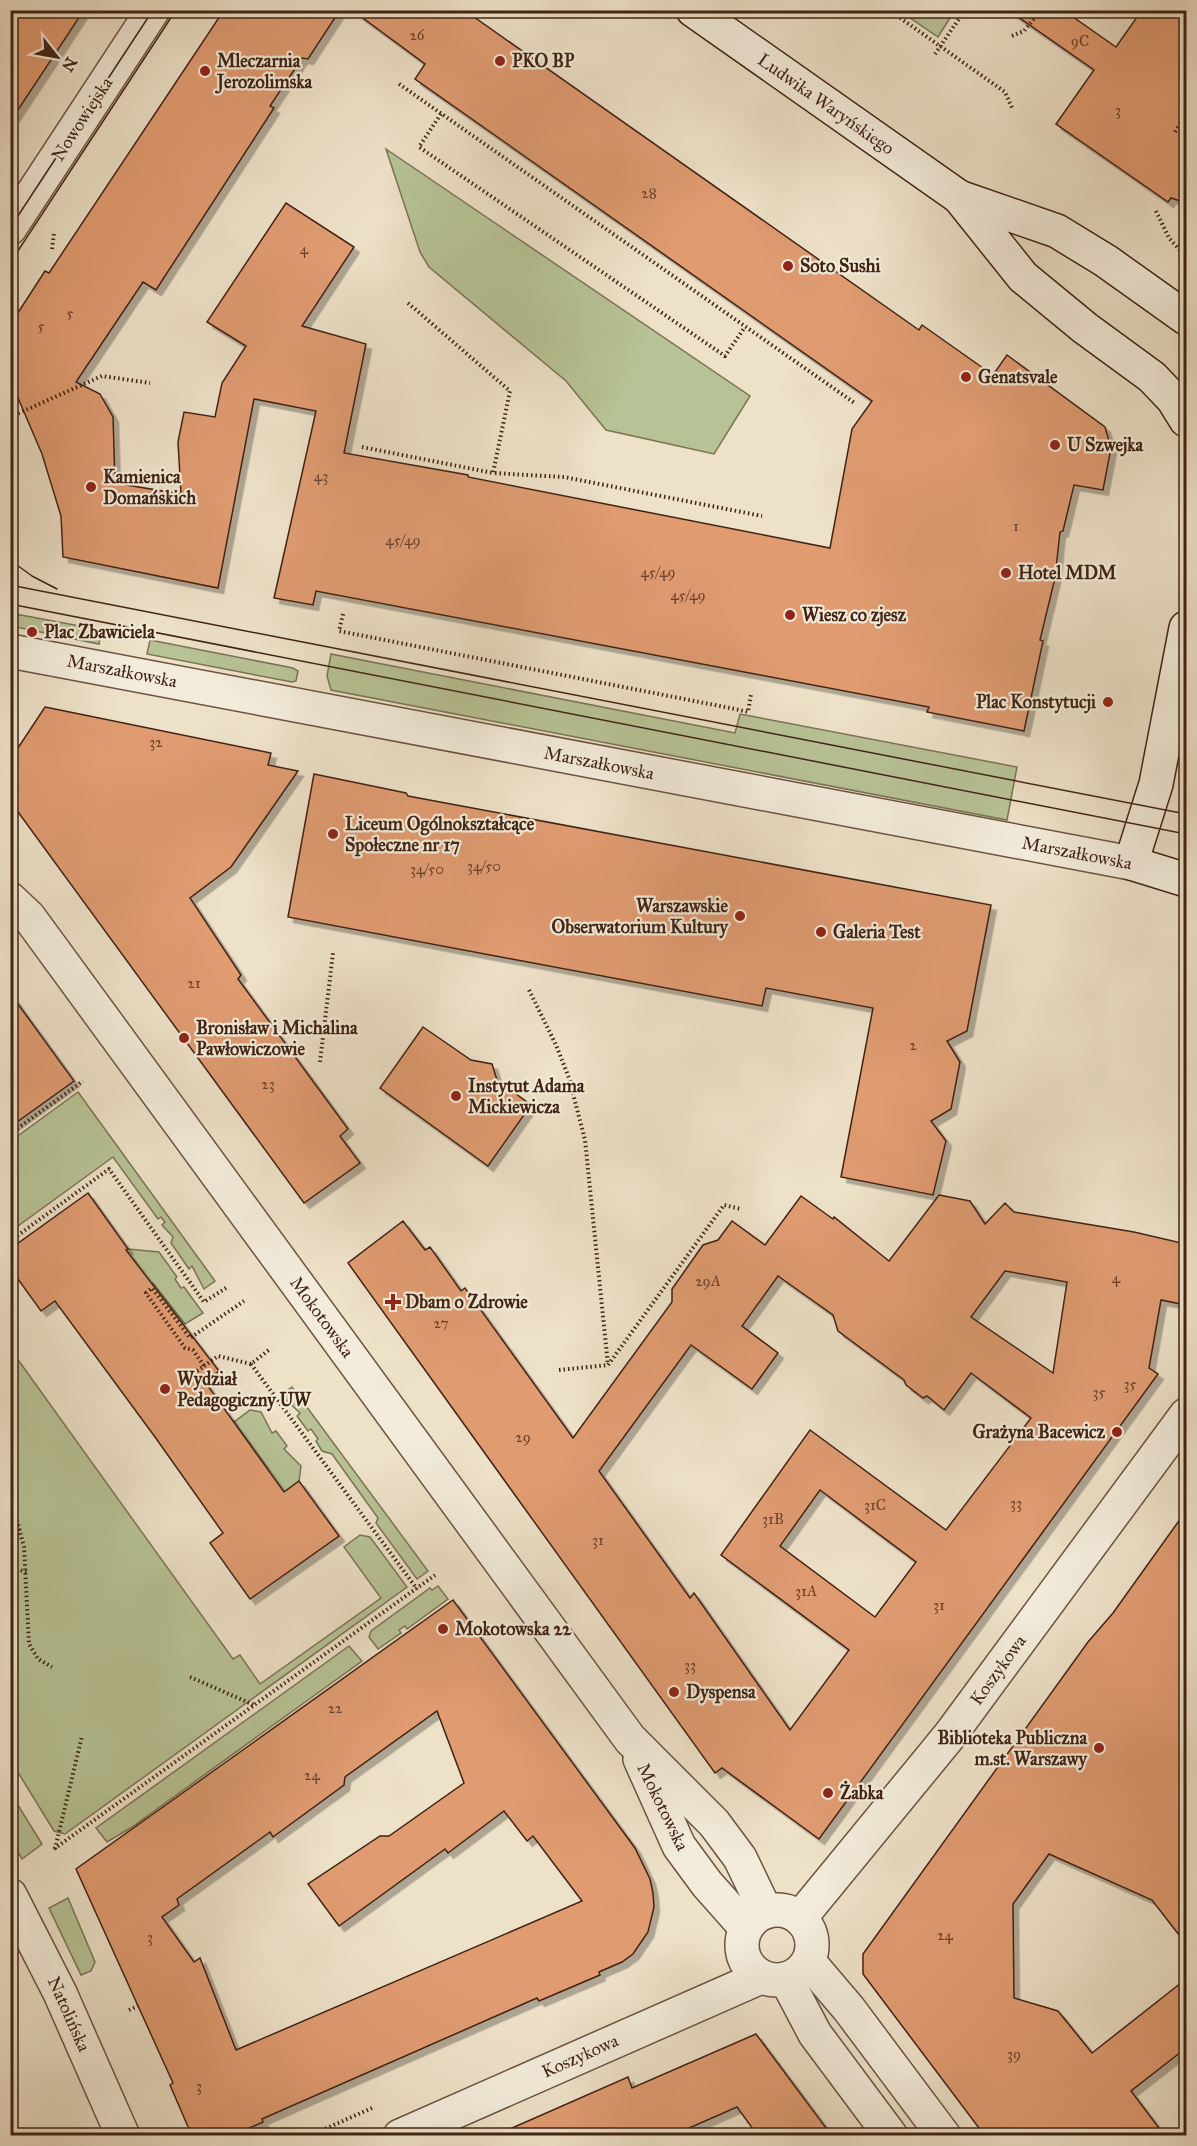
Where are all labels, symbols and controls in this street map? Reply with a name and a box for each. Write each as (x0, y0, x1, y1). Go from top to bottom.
house number: 26 (409, 26, 426, 44)
north arrow (27, 27, 87, 87)
house number: 9C (1071, 32, 1089, 50)
street label: Ludwika Waryńskiego (753, 49, 899, 160)
place label: Mleczarnia Jerozolimska (215, 50, 313, 94)
place label: PKO BP (512, 50, 575, 72)
text: N (58, 54, 81, 76)
marker: PKO BP (493, 54, 507, 68)
marker: Mleczarnia Jerozolimska (198, 64, 212, 78)
street label: Nowowiejska (47, 72, 118, 165)
house number: 3 (1115, 101, 1121, 119)
house number: 28 (641, 184, 657, 202)
house number: 4 (300, 240, 309, 258)
place label: Soto Sushi (800, 255, 882, 277)
marker: Soto Sushi (781, 259, 795, 273)
house number: 5 (67, 304, 74, 322)
house number: 5 (38, 317, 45, 335)
place label: Genatsvale (978, 366, 1058, 388)
marker: Genatsvale (959, 370, 973, 384)
place label: U Szwejka (1067, 434, 1144, 457)
marker: U Szwejka (1048, 438, 1062, 452)
place label: Kamienica Domańskich (103, 466, 197, 509)
house number: 43 (314, 467, 328, 485)
marker: Kamienica Domańskich (84, 480, 98, 494)
house number: 1 (1013, 517, 1019, 535)
house number: 45/49 (385, 531, 421, 549)
place label: Hotel MDM (1018, 562, 1117, 584)
house number: 45/49 (640, 563, 676, 581)
marker: Hotel MDM (999, 566, 1013, 580)
house number: 45/49 (670, 586, 706, 604)
place label: Wiesz co zjesz (802, 604, 907, 627)
marker: Wiesz co zjesz (783, 608, 797, 622)
place label: Plac Zbawiciela (44, 621, 155, 643)
marker: Plac Zbawiciela (25, 625, 39, 639)
street label: Marszałkowska (65, 650, 179, 693)
place label: Plac Konstytucji (976, 691, 1097, 714)
marker: Plac Konstytucji (1101, 695, 1115, 709)
house number: 32 (149, 733, 163, 751)
street label: Marszałkowska (542, 742, 656, 785)
place label: Liceum Ogólnokształcące Społeczne nr 17 (345, 813, 535, 857)
marker: Liceum Ogólnokształcące Społeczne nr 17 (326, 827, 340, 841)
street label: Marszałkowska (1020, 832, 1134, 875)
house number: 34/50 (467, 857, 501, 875)
house number: 34/50 (410, 860, 444, 878)
place label: Warszawskie Obserwatorium Kultury (552, 895, 730, 939)
marker: Warszawskie Obserwatorium Kultury (733, 909, 747, 923)
place label: Galeria Test (833, 921, 921, 943)
marker: Galeria Test (814, 925, 828, 939)
house number: 21 (187, 974, 201, 992)
place label: Bronisław i Michalina Pawłowiczowie (196, 1017, 358, 1060)
marker: Bronisław i Michalina Pawłowiczowie (177, 1031, 191, 1045)
house number: 2 (909, 1036, 917, 1054)
house number: 23 (261, 1075, 275, 1093)
place label: Instytut Adama Mickiewicza (468, 1075, 585, 1118)
marker: Instytut Adama Mickiewicza (449, 1089, 463, 1103)
house number: 4 (1112, 1269, 1121, 1287)
street label: Mokotowska (285, 1272, 359, 1362)
house number: 29A (695, 1272, 721, 1290)
place label: Dbam o Zdrowie (405, 1291, 528, 1313)
marker: Dbam o Zdrowie (386, 1295, 400, 1309)
house number: 27 (434, 1314, 449, 1332)
place label: Wydział Pedagogiczny UW (177, 1368, 312, 1412)
house number: 35 (1124, 1375, 1137, 1393)
marker: Wydział Pedagogiczny UW (158, 1382, 172, 1396)
house number: 35 (1093, 1383, 1106, 1401)
place label: Grażyna Bacewicz (972, 1421, 1106, 1444)
marker: Grażyna Bacewicz (1110, 1425, 1124, 1439)
house number: 29 (515, 1428, 531, 1446)
house number: 33 (1010, 1494, 1022, 1512)
house number: 31C (864, 1496, 886, 1514)
house number: 31B (762, 1510, 784, 1528)
house number: 31 (592, 1531, 604, 1549)
house number: 31A (795, 1582, 817, 1600)
house number: 31 (933, 1596, 945, 1614)
place label: Mokotowska 22 (455, 1618, 572, 1640)
marker: Mokotowska 22 (436, 1622, 450, 1636)
street label: Koszykowa (965, 1630, 1031, 1709)
house number: 33 (684, 1656, 696, 1674)
place label: Dyspensa (686, 1681, 756, 1704)
marker: Dyspensa (667, 1685, 681, 1699)
house number: 22 (328, 1699, 343, 1717)
place label: Biblioteka Publiczna m.st. Warszawy (938, 1727, 1089, 1771)
marker: Biblioteka Publiczna m.st. Warszawy (1092, 1741, 1106, 1755)
street label: Mokotowska (632, 1760, 694, 1855)
house number: 24 (304, 1766, 321, 1784)
place label: Żabka (840, 1780, 884, 1804)
marker: Żabka (821, 1786, 835, 1800)
house number: 24 (937, 1926, 954, 1944)
house number: 3 (147, 1928, 153, 1946)
street label: Natolińska (43, 1973, 95, 2055)
street label: Koszykowa (538, 2029, 622, 2083)
house number: 39 (1007, 2045, 1021, 2063)
house number: 3 (196, 2077, 202, 2095)

